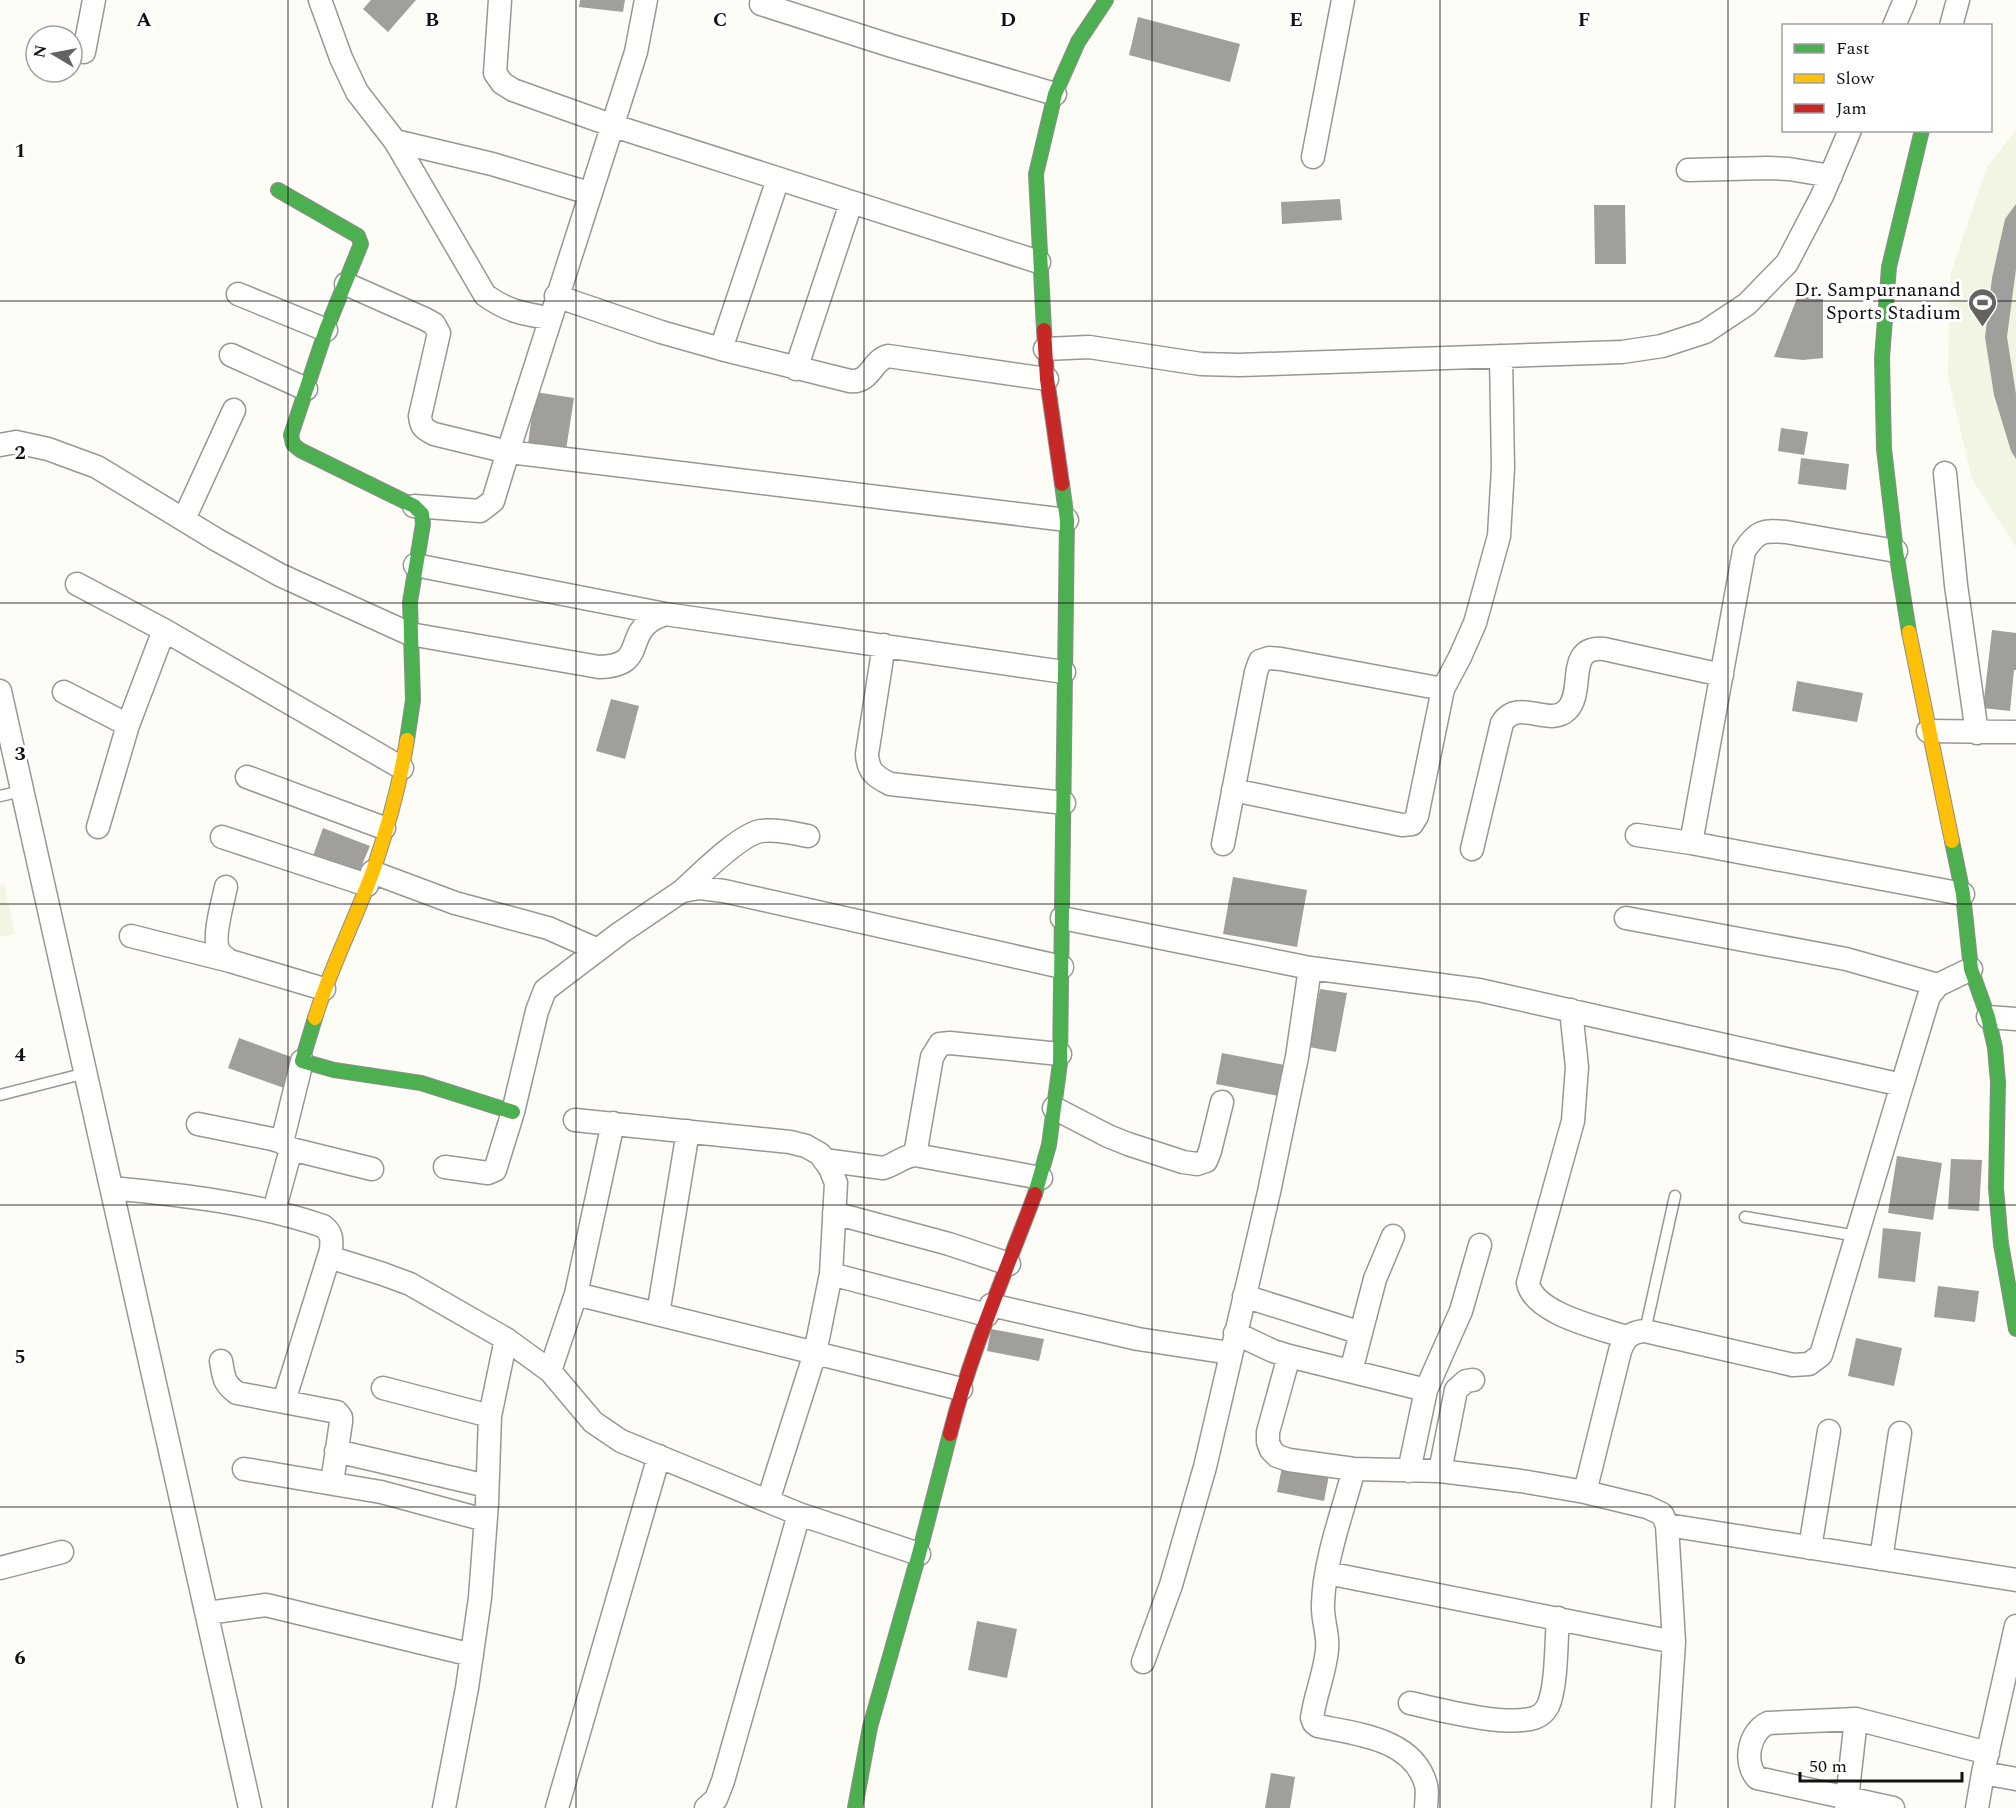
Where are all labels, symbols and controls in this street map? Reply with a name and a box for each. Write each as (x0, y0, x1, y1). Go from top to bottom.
text: A (136, 5, 152, 35)
text: B (425, 5, 439, 35)
text: C (713, 5, 727, 35)
text: D (1000, 5, 1016, 35)
text: E (1289, 5, 1303, 35)
text: F (1578, 5, 1590, 35)
north arrow (24, 24, 84, 84)
legend (1782, 24, 1992, 132)
text: Fast (1836, 35, 1869, 62)
text: N (27, 43, 53, 60)
text: Slow (1836, 65, 1875, 92)
text: Jam (1836, 95, 1867, 122)
text: 1 (14, 136, 26, 166)
place label: Dr. Sampurnanand Sports Stadium (1795, 275, 1961, 328)
sports icon: Dr. Sampurnanand Sports Stadium (1966, 286, 1998, 328)
text: 2 (14, 438, 26, 468)
text: 3 (14, 739, 26, 769)
text: 4 (14, 1040, 26, 1070)
text: 5 (14, 1342, 26, 1372)
text: 6 (14, 1643, 26, 1673)
scale bar (1800, 1745, 1962, 1783)
text: 50 m (1809, 1753, 1847, 1780)

